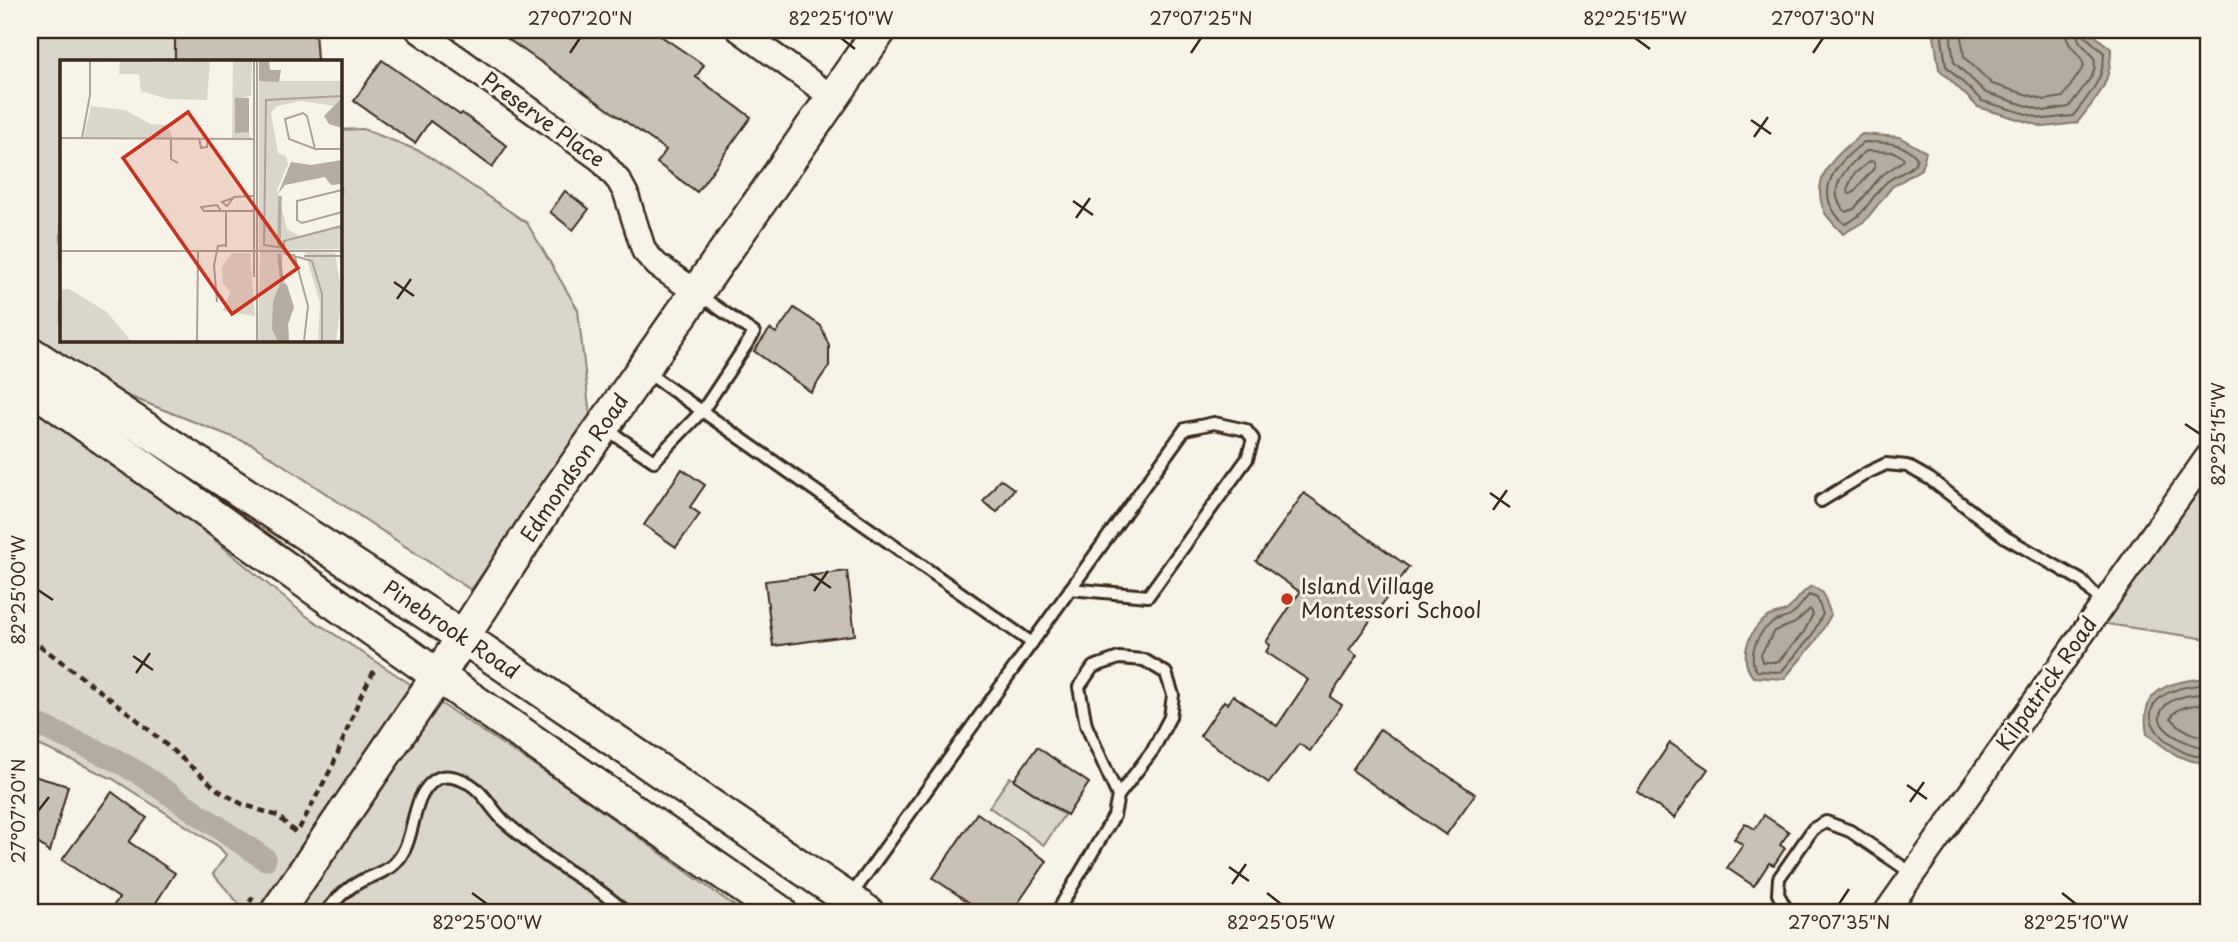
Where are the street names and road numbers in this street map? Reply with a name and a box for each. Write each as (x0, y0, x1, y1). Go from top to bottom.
street label: Preserve Place (476, 63, 612, 174)
street label: Edmondson Road (512, 386, 635, 548)
street label: Pinebrook Road (377, 571, 527, 686)
street label: Kilpatrick Road (1987, 609, 2104, 757)

